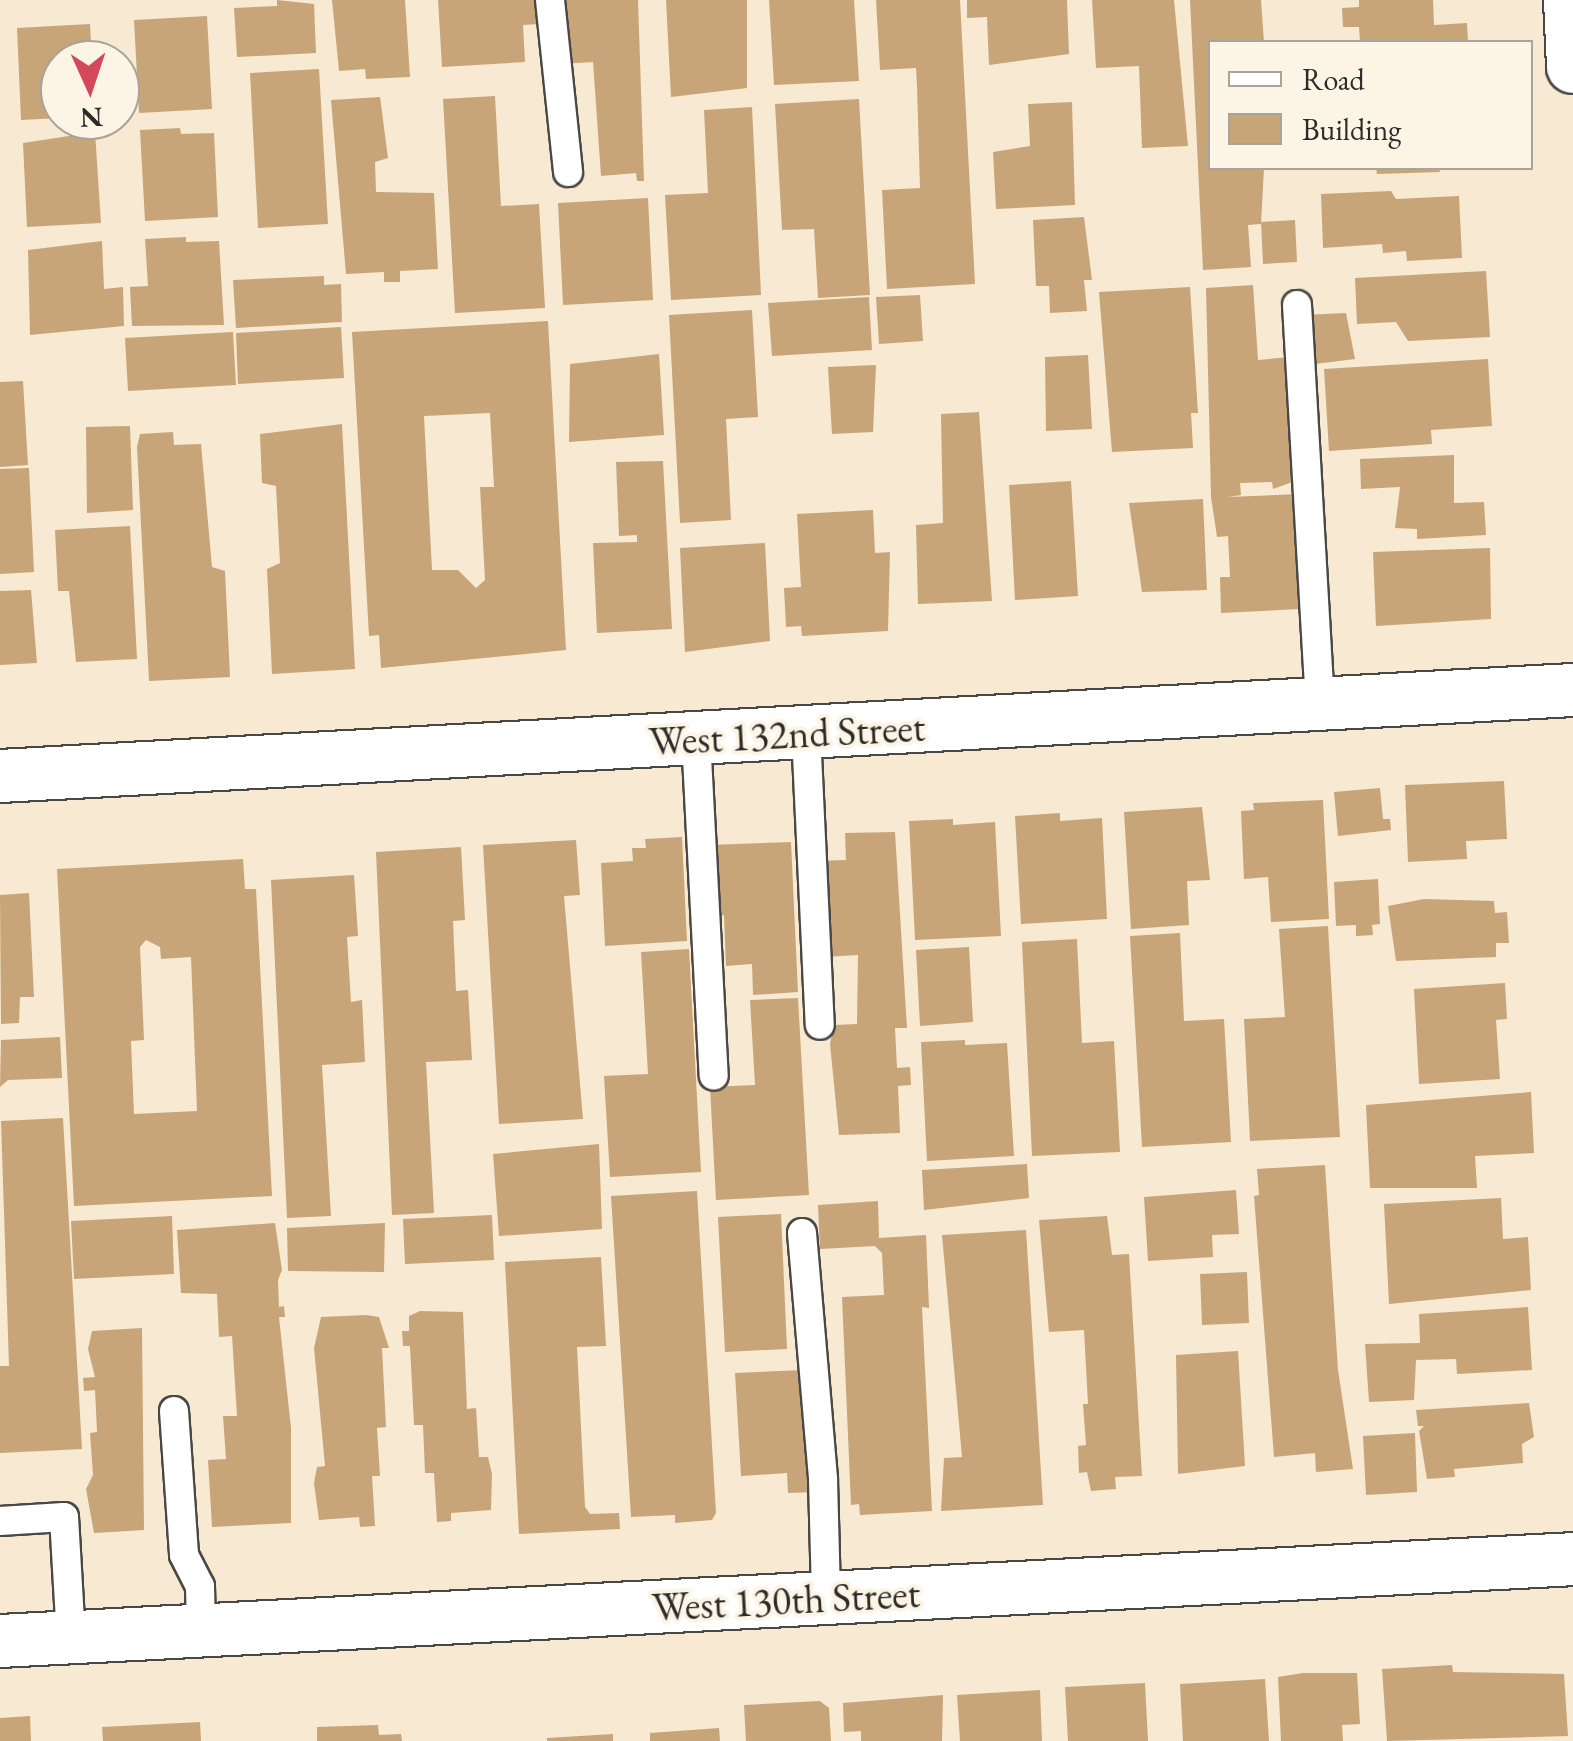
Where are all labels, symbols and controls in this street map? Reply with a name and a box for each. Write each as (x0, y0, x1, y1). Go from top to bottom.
north arrow (40, 40, 140, 140)
legend (1208, 40, 1533, 170)
text: Road (1302, 60, 1365, 99)
text: N (79, 99, 104, 137)
text: Building (1302, 110, 1401, 149)
street label: West 132nd Street (648, 703, 926, 765)
street label: West 130th Street (651, 1569, 921, 1631)

